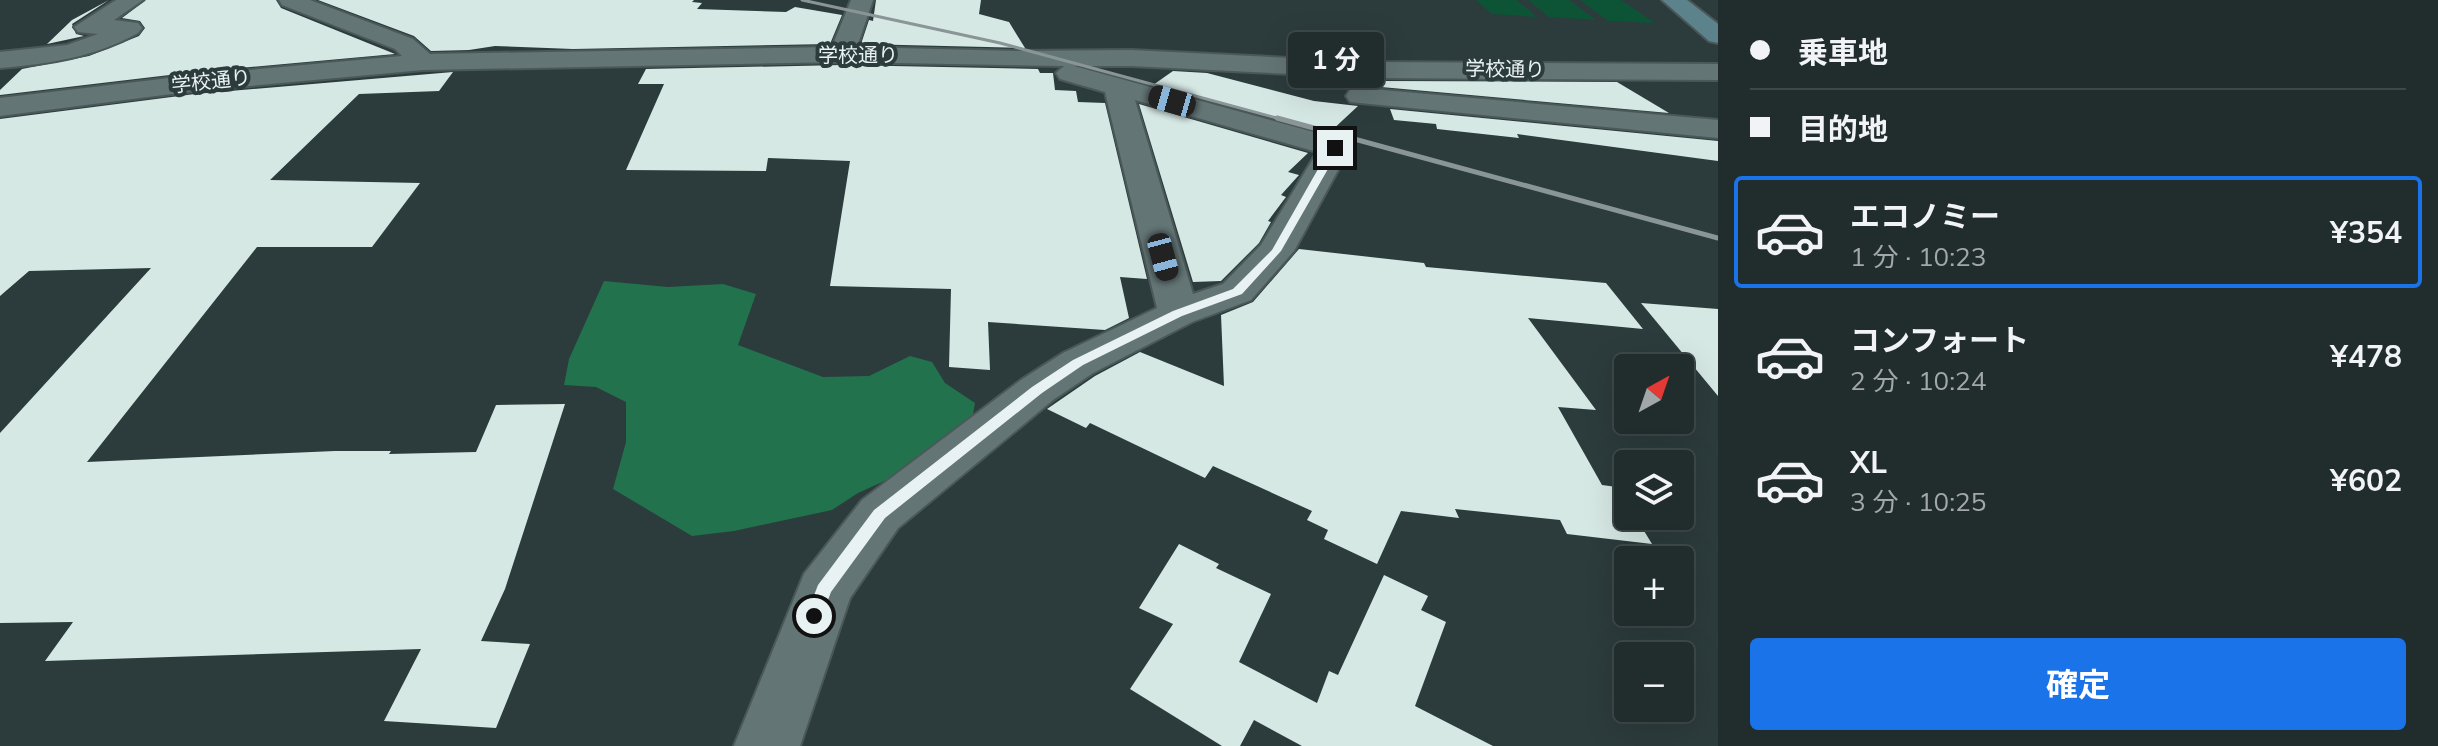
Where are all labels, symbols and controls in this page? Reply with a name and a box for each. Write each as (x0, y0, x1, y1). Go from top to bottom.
callout: 1 分 (1287, 32, 1383, 88)
text: 乗車地 (1798, 33, 1888, 71)
street label: 学校通り (818, 42, 898, 67)
text: 1 分 (1312, 43, 1360, 76)
street label: 学校通り (1465, 55, 1545, 82)
street label: 学校通り (170, 64, 252, 97)
car (1146, 83, 1198, 119)
text: 目的地 (1798, 110, 1888, 148)
route end (1317, 130, 1353, 166)
icon: car (1754, 196, 1826, 268)
text: エコノミー (1850, 197, 2000, 235)
text: ¥354 (2330, 213, 2402, 251)
car (1145, 231, 1181, 283)
text: 1 分 · 10:23 (1850, 240, 1986, 273)
icon: car (1754, 320, 1826, 392)
text: コンフォート (1850, 321, 2029, 359)
text: ¥478 (2330, 337, 2402, 375)
north arrow (1614, 354, 1694, 434)
map controls (1614, 354, 1694, 722)
text: 2 分 · 10:24 (1850, 364, 1986, 397)
text: XL (1850, 443, 1887, 481)
icon: car (1754, 444, 1826, 516)
button: layers (1614, 450, 1694, 530)
text: ¥602 (2330, 461, 2402, 499)
text: 3 分 · 10:25 (1850, 485, 1986, 518)
button: + (1614, 546, 1694, 626)
route start (796, 598, 832, 634)
button: 確定 (1750, 638, 2406, 730)
button: − (1614, 642, 1694, 722)

